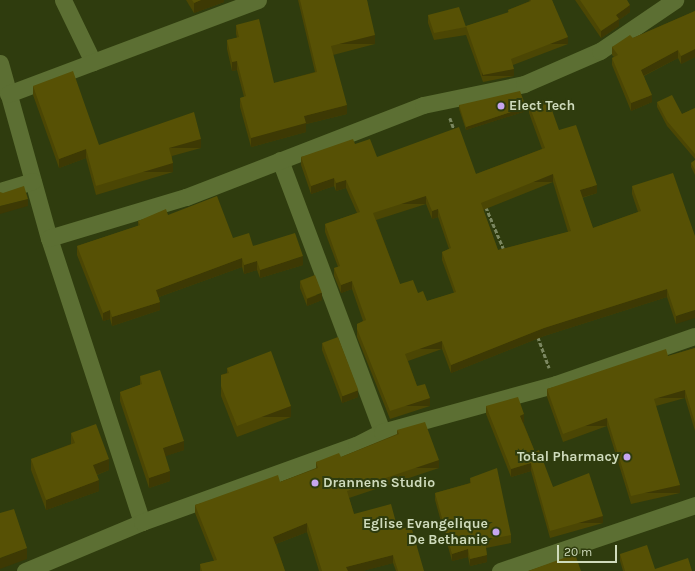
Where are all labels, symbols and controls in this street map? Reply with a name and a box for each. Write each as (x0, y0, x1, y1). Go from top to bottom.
place label: Elect Tech (509, 98, 575, 114)
marker: Elect Tech (496, 101, 506, 111)
place label: Total Pharmacy (517, 449, 619, 465)
marker: Total Pharmacy (622, 452, 632, 462)
place label: Drannens Studio (323, 475, 435, 491)
marker: Drannens Studio (310, 478, 320, 488)
place label: Eglise Evangelique De Bethanie (363, 516, 488, 548)
marker: Eglise Evangelique De Bethanie (491, 527, 501, 537)
scale bar (559, 537, 619, 563)
text: 20 m (564, 545, 592, 559)

